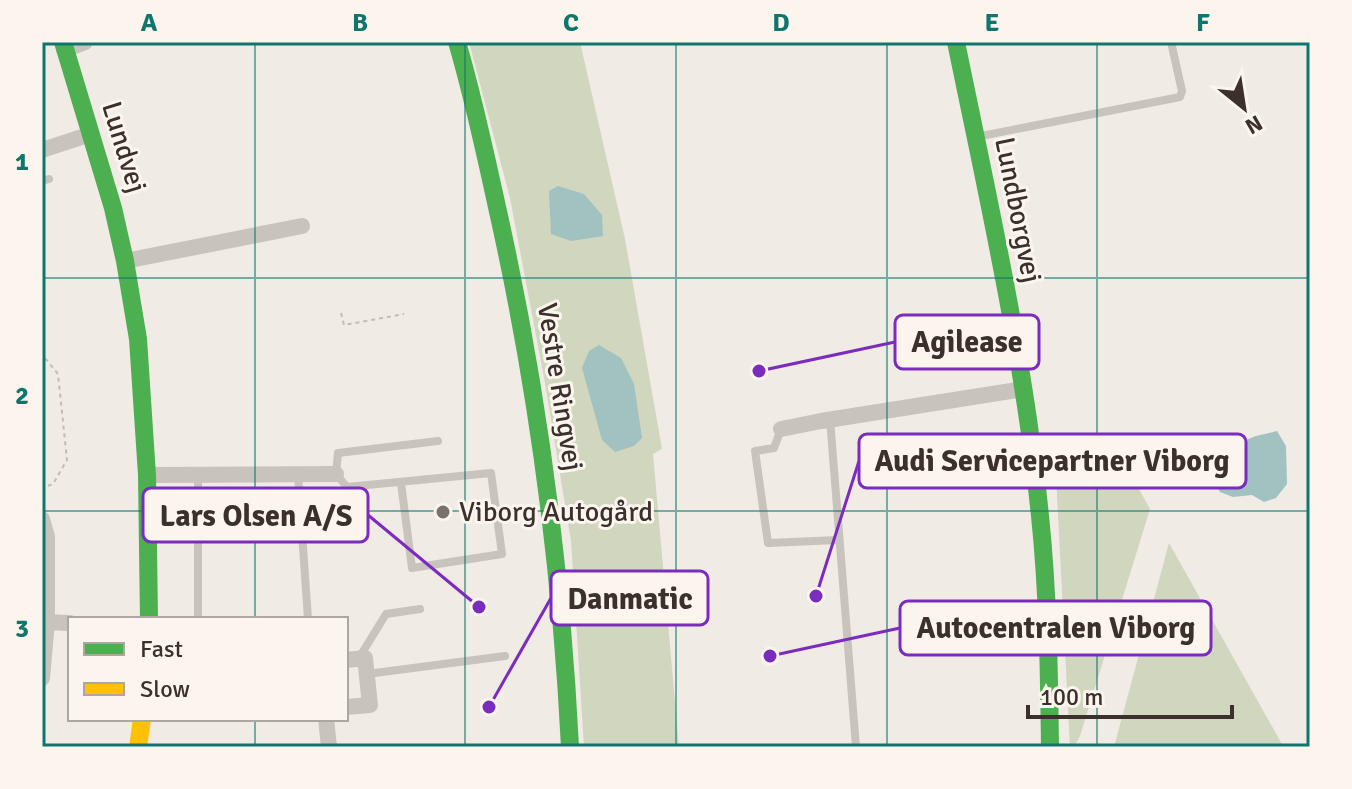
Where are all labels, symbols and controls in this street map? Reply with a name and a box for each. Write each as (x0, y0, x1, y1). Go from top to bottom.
text: A (141, 7, 158, 39)
text: B (352, 7, 368, 39)
text: C (563, 7, 579, 39)
text: D (772, 7, 790, 39)
text: E (985, 7, 999, 39)
text: F (1196, 7, 1210, 39)
north arrow (1204, 68, 1284, 148)
street label: Lundvej (94, 97, 154, 197)
text: N (1240, 109, 1267, 140)
street label: Lundborgvej (987, 134, 1049, 286)
text: 1 (15, 146, 29, 178)
street label: Vestre Ringvej (530, 301, 590, 473)
callout: Agilease (895, 315, 1039, 369)
text: Agilease (911, 324, 1023, 361)
text: 2 (15, 380, 29, 412)
callout: Audi Servicepartner Viborg (859, 434, 1246, 488)
text: Audi Servicepartner Viborg (874, 443, 1230, 480)
callout: Lars Olsen A/S (143, 488, 368, 542)
place label: Viborg Autogård (459, 495, 653, 529)
text: Lars Olsen A/S (160, 498, 352, 535)
marker: Viborg Autogård (434, 503, 452, 521)
callout: Danmatic (551, 571, 708, 625)
text: Danmatic (567, 581, 693, 618)
callout: Autocentralen Viborg (900, 601, 1211, 655)
text: Autocentralen Viborg (917, 610, 1195, 647)
text: 3 (15, 613, 29, 645)
legend (68, 617, 348, 721)
text: Fast (140, 634, 183, 664)
scale bar (1028, 669, 1232, 719)
text: Slow (140, 674, 190, 704)
text: 100 m (1040, 682, 1103, 712)

